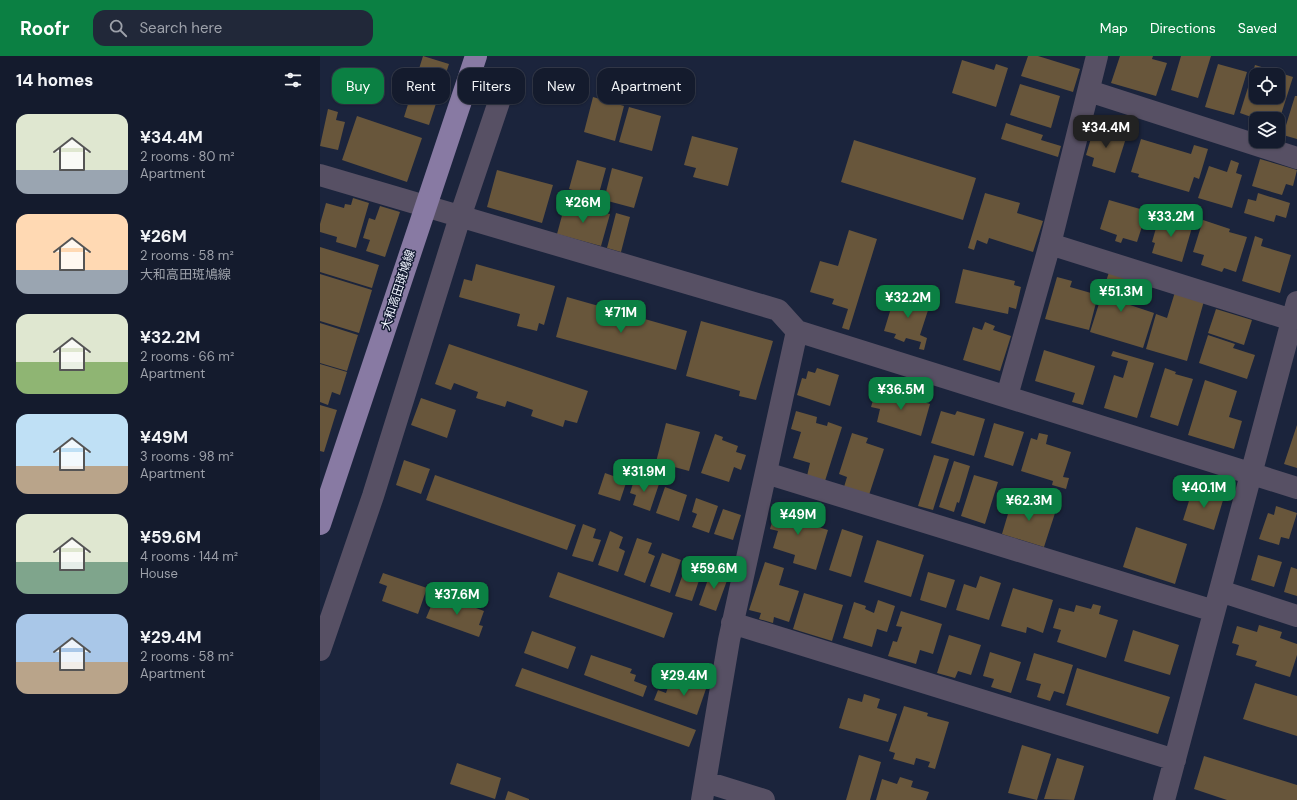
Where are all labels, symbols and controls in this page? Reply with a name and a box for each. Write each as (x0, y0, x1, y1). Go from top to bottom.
search box (93, 10, 373, 46)
text: Roofr (20, 16, 69, 41)
icon: search (107, 17, 129, 39)
text: Search here (139, 18, 222, 38)
text: Map (1100, 19, 1128, 37)
text: Directions (1150, 19, 1216, 37)
text: Saved (1238, 19, 1277, 37)
chip: Buy (332, 68, 384, 104)
chip: Rent (392, 68, 450, 104)
chip: Filters (458, 68, 525, 104)
chip: New (533, 68, 589, 104)
chip: Apartment (597, 68, 695, 104)
map controls (1249, 68, 1285, 148)
button: locate (1249, 68, 1285, 104)
text: 14 homes (16, 69, 93, 91)
icon: filters (282, 69, 304, 91)
button: layers (1249, 112, 1285, 148)
pin: ¥34.4M (1073, 115, 1139, 149)
text: ¥34.4M (1082, 119, 1130, 136)
text: ¥34.4M (140, 126, 203, 148)
icon: home (48, 130, 96, 178)
text: 2 rooms · 80 m² (140, 148, 235, 165)
text: Apartment (140, 165, 205, 182)
pin: ¥26M (559, 190, 607, 224)
text: ¥26M (565, 194, 601, 211)
pin: ¥33.2M (1138, 204, 1204, 238)
text: ¥33.2M (1148, 208, 1194, 225)
text: ¥26M (140, 225, 187, 247)
icon: home (48, 230, 96, 278)
text: 2 rooms · 58 m² (140, 247, 234, 264)
street label: 大和高田斑鳩線 (377, 248, 419, 332)
text: 大和高田斑鳩線 (140, 266, 231, 283)
pin: ¥51.3M (1088, 279, 1154, 313)
text: ¥51.3M (1099, 283, 1143, 300)
pin: ¥32.2M (875, 285, 941, 319)
text: ¥32.2M (885, 289, 931, 306)
pin: ¥71M (597, 300, 645, 334)
text: ¥71M (605, 304, 637, 321)
text: ¥32.2M (140, 326, 200, 348)
icon: home (48, 330, 96, 378)
text: 2 rooms · 66 m² (140, 348, 234, 365)
text: Apartment (140, 365, 205, 382)
pin: ¥36.5M (868, 377, 934, 411)
text: ¥36.5M (878, 381, 924, 398)
text: ¥49M (140, 426, 188, 448)
icon: home (48, 430, 96, 478)
text: 3 rooms · 98 m² (140, 448, 234, 465)
pin: ¥31.9M (611, 459, 677, 493)
text: ¥31.9M (622, 463, 666, 480)
text: Apartment (140, 465, 205, 482)
pin: ¥40.1M (1171, 475, 1237, 509)
text: ¥40.1M (1182, 479, 1226, 496)
pin: ¥62.3M (996, 488, 1062, 522)
text: ¥62.3M (1006, 492, 1052, 509)
pin: ¥49M (774, 502, 822, 536)
text: ¥49M (780, 506, 816, 523)
text: ¥59.6M (140, 526, 201, 548)
icon: home (48, 530, 96, 578)
text: 4 rooms · 144 m² (140, 548, 238, 565)
pin: ¥59.6M (681, 556, 747, 590)
text: ¥59.6M (691, 560, 737, 577)
text: House (140, 565, 178, 582)
pin: ¥37.6M (424, 582, 490, 616)
text: ¥37.6M (434, 586, 480, 603)
text: ¥29.4M (140, 626, 201, 648)
icon: home (48, 630, 96, 678)
text: 2 rooms · 58 m² (140, 648, 234, 665)
pin: ¥29.4M (651, 663, 717, 697)
text: Apartment (140, 665, 205, 682)
text: ¥29.4M (660, 667, 708, 684)

